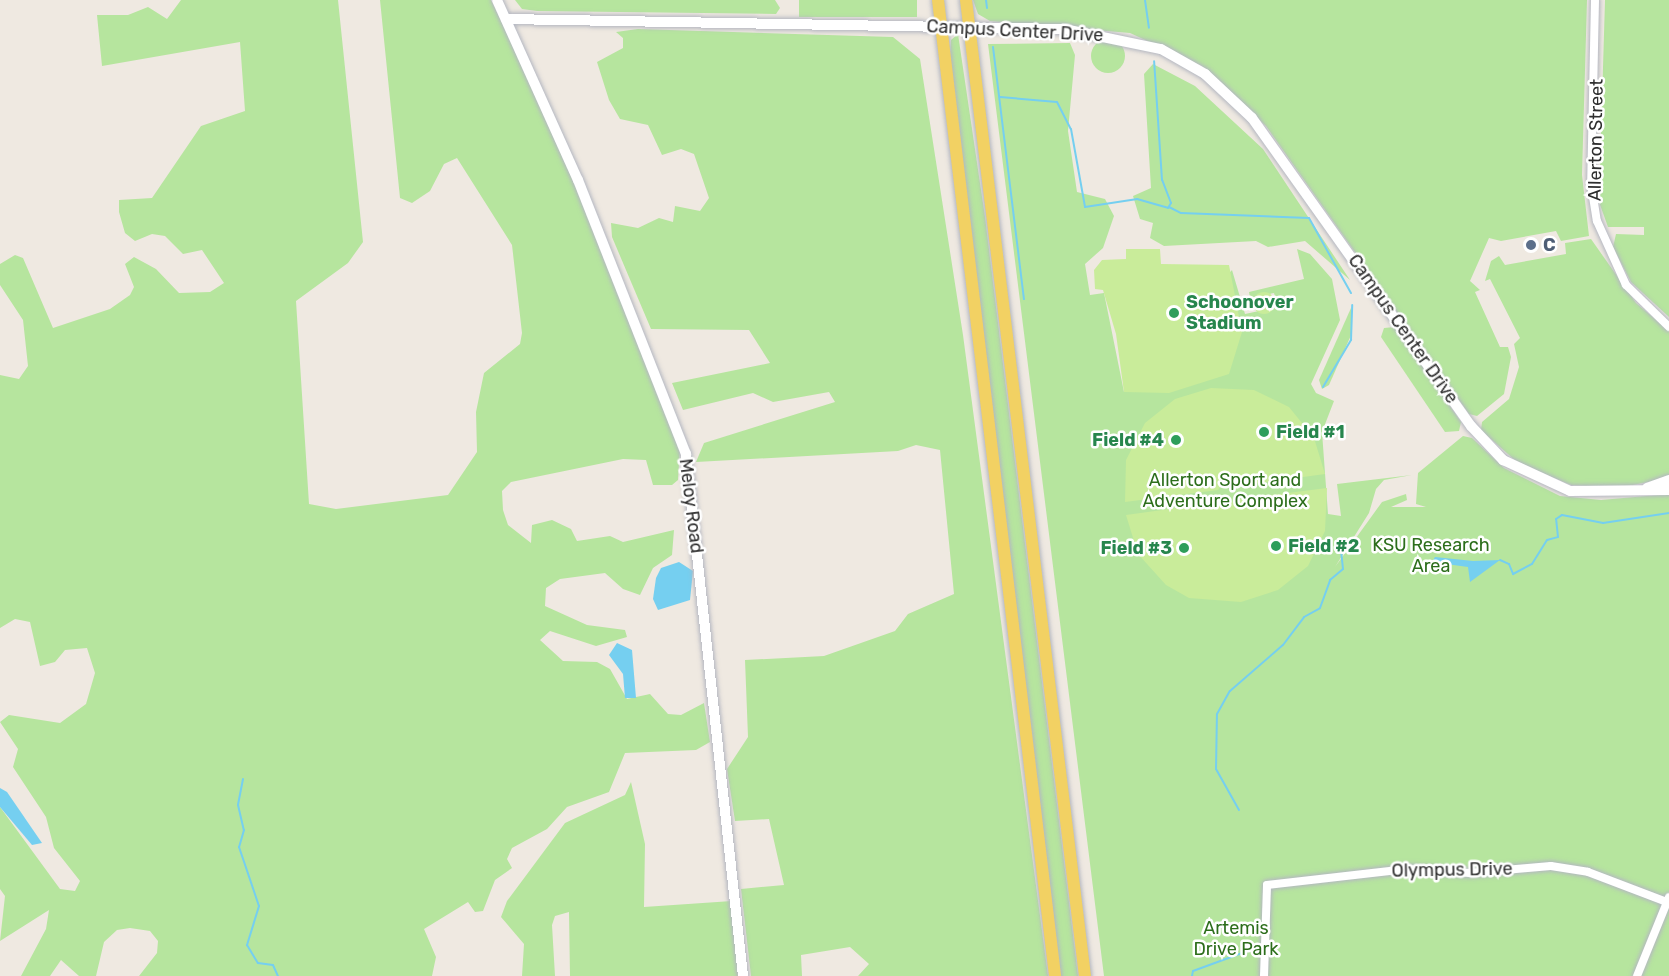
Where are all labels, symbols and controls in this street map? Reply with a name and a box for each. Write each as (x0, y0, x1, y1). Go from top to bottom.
street label: Campus Center Drive (926, 16, 1104, 46)
street label: Allerton Street (1584, 79, 1608, 201)
place label: C (1543, 234, 1556, 256)
marker: C (1524, 238, 1538, 252)
street label: Campus Center Drive (1343, 250, 1463, 408)
place label: Schoonover Stadium (1186, 292, 1294, 334)
marker: Schoonover Stadium (1167, 306, 1181, 320)
place label: Field #1 (1276, 421, 1345, 443)
marker: Field #1 (1257, 425, 1271, 439)
place label: Field #4 (1092, 429, 1164, 451)
marker: Field #4 (1169, 433, 1183, 447)
street label: Meloy Road (674, 457, 708, 555)
park label: Allerton Sport and Adventure Complex (1142, 470, 1308, 512)
place label: Field #2 (1288, 535, 1359, 557)
park label: KSU Research Area (1372, 535, 1490, 578)
place label: Field #3 (1100, 537, 1172, 559)
marker: Field #2 (1269, 539, 1283, 553)
marker: Field #3 (1177, 541, 1191, 555)
street label: Olympus Drive (1391, 858, 1513, 882)
park label: Artemis Drive Park (1193, 918, 1279, 960)

